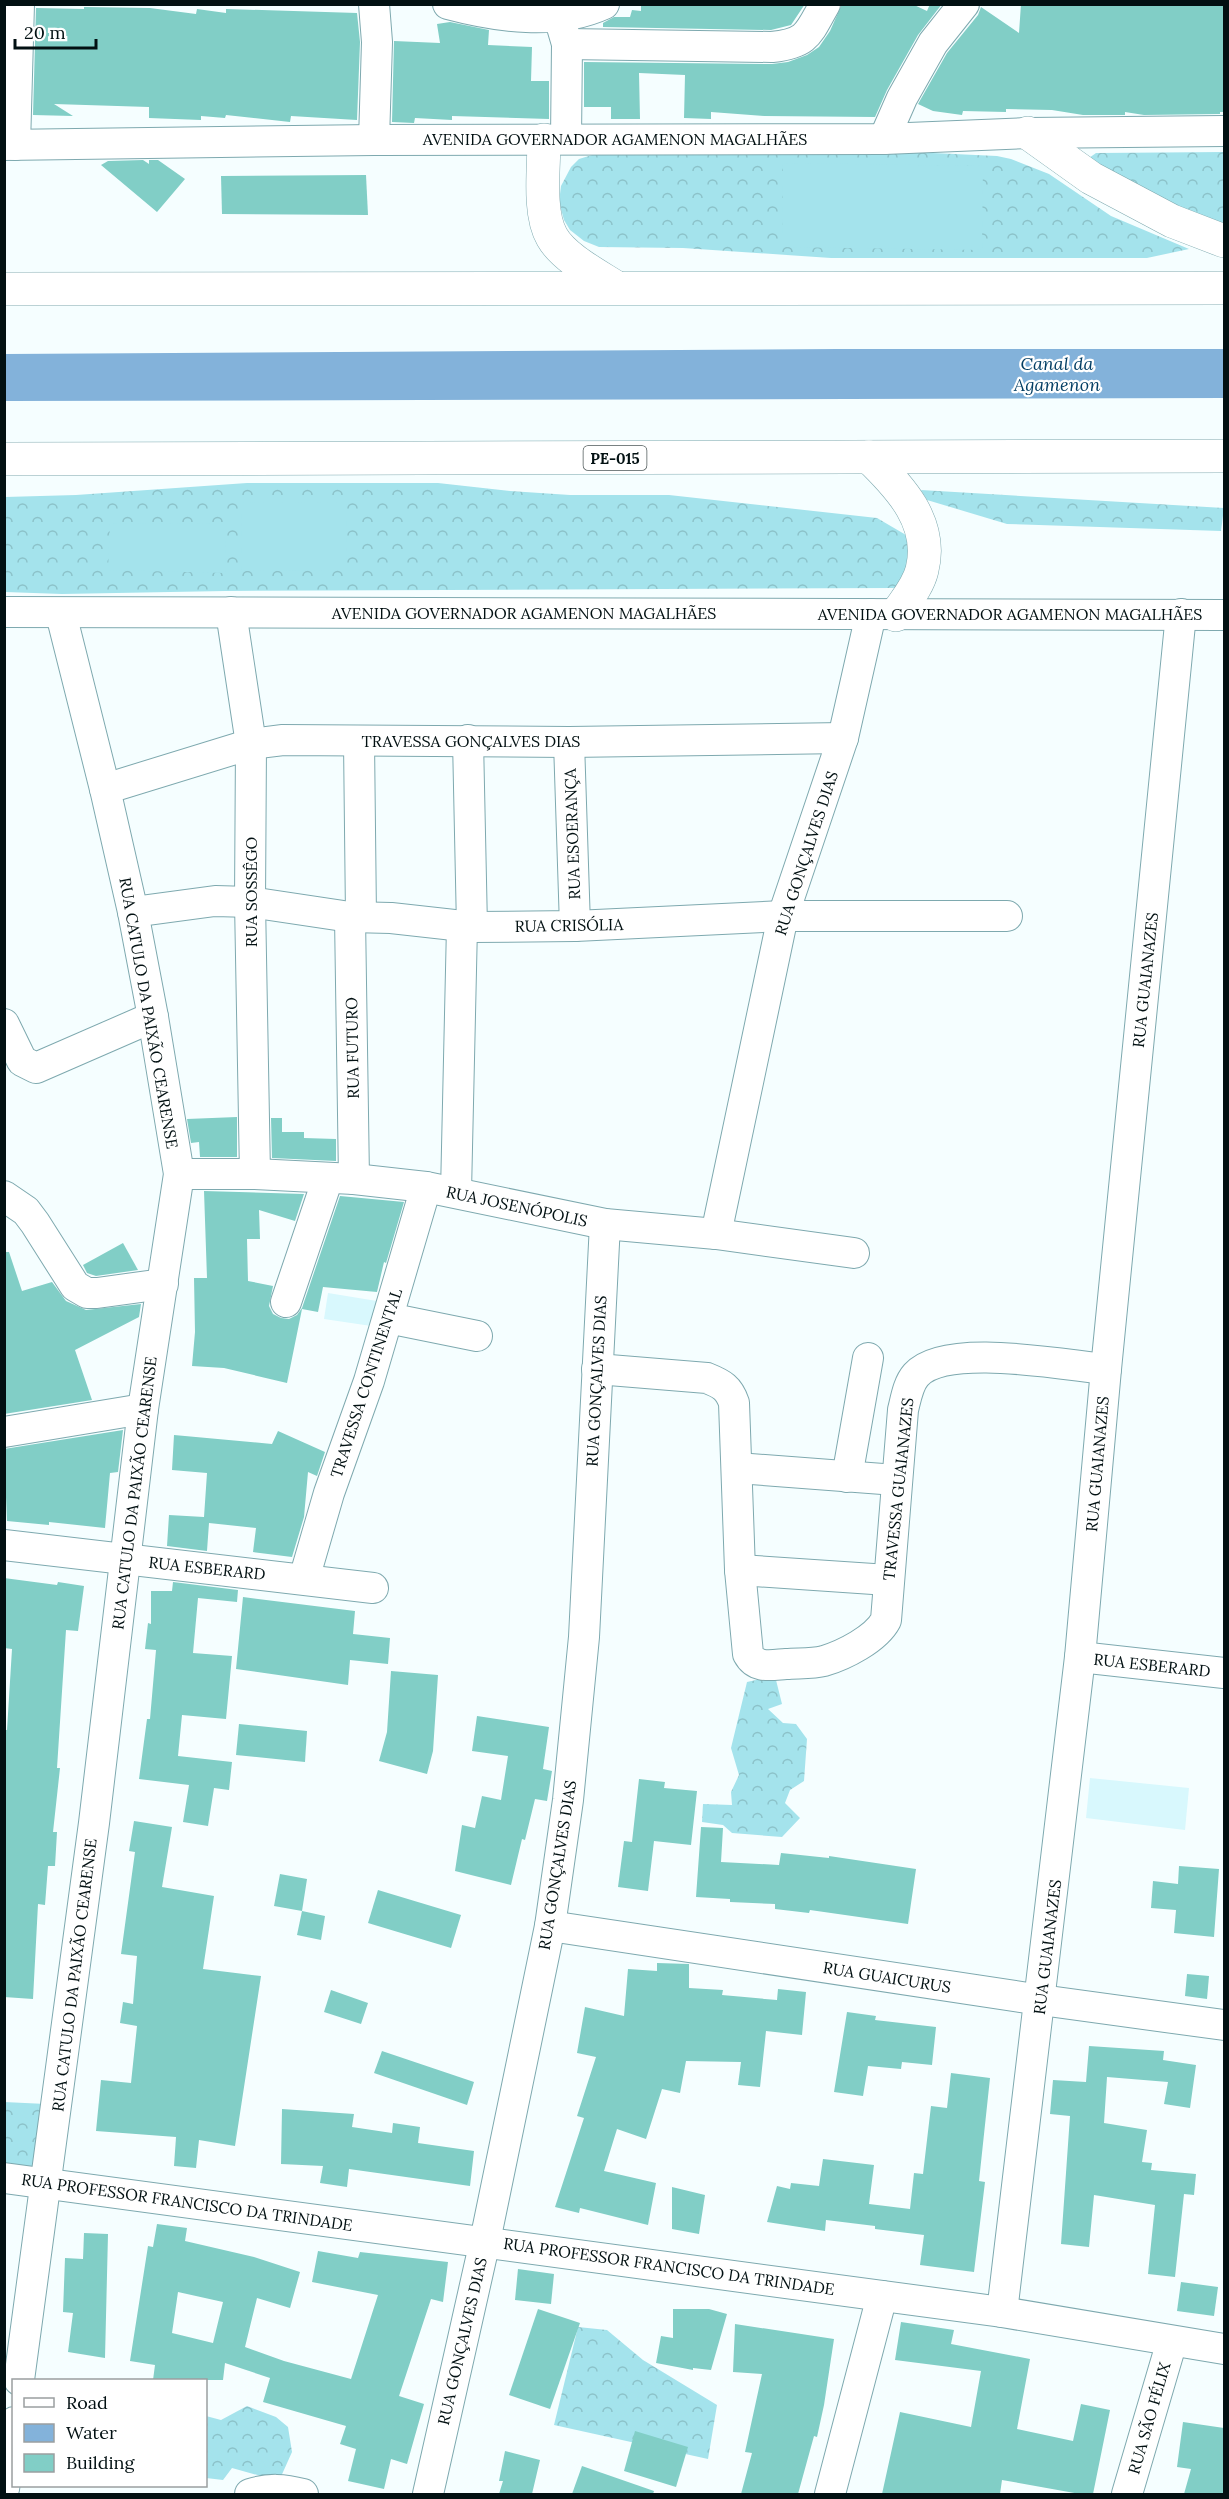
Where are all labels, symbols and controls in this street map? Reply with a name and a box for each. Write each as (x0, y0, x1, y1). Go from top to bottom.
scale bar (15, 12, 96, 50)
text: 20 m (24, 21, 66, 44)
street label: AVENIDA GOVERNADOR AGAMENON MAGALHÃES (422, 129, 807, 149)
water label: Canal da Agamenon (1013, 352, 1100, 396)
road number: PE-015 (584, 446, 646, 470)
street label: AVENIDA GOVERNADOR AGAMENON MAGALHÃES (331, 603, 716, 623)
street label: AVENIDA GOVERNADOR AGAMENON MAGALHÃES (817, 604, 1202, 624)
street label: TRAVESSA GONÇALVES DIAS (362, 731, 580, 751)
street label: RUA ESOERANÇA (560, 767, 584, 900)
street label: RUA GONÇALVES DIAS (770, 768, 842, 938)
street label: RUA SOSSÊGO (241, 837, 261, 947)
street label: RUA CATULO DA PAIXÃO CEARENSE (115, 876, 183, 1150)
street label: RUA GUAIANAZES (1128, 911, 1162, 1049)
street label: RUA CRISÓLIA (514, 914, 624, 936)
street label: RUA FUTURO (341, 997, 363, 1099)
street label: RUA JOSENÓPOLIS (444, 1181, 590, 1231)
street label: TRAVESSA CONTINENTAL (326, 1286, 406, 1480)
street label: RUA GONÇALVES DIAS (582, 1295, 610, 1467)
street label: RUA CATULO DA PAIXÃO CEARENSE (107, 1355, 161, 1631)
street label: RUA GUAIANAZES (1081, 1395, 1113, 1533)
street label: TRAVESSA GUAIANAZES (878, 1397, 918, 1581)
street label: RUA ESBERARD (148, 1552, 267, 1584)
street label: RUA ESBERARD (1093, 1649, 1212, 1681)
street label: RUA GONÇALVES DIAS (534, 1779, 580, 1951)
street label: RUA CATULO DA PAIXÃO CEARENSE (47, 1837, 101, 2113)
street label: RUA GUAIANAZES (1029, 1878, 1065, 2016)
street label: RUA GUAICURUS (822, 1957, 952, 1997)
street label: RUA PROFESSOR FRANCISCO DA TRINDADE (20, 2169, 354, 2235)
street label: RUA PROFESSOR FRANCISCO DA TRINDADE (502, 2233, 836, 2299)
street label: RUA GONÇALVES DIAS (433, 2255, 491, 2427)
street label: RUA SÃO FÉLIX (1123, 2359, 1175, 2476)
legend (12, 2379, 207, 2487)
text: Road (66, 2391, 108, 2414)
text: Water (66, 2421, 117, 2444)
text: Building (66, 2451, 136, 2474)

